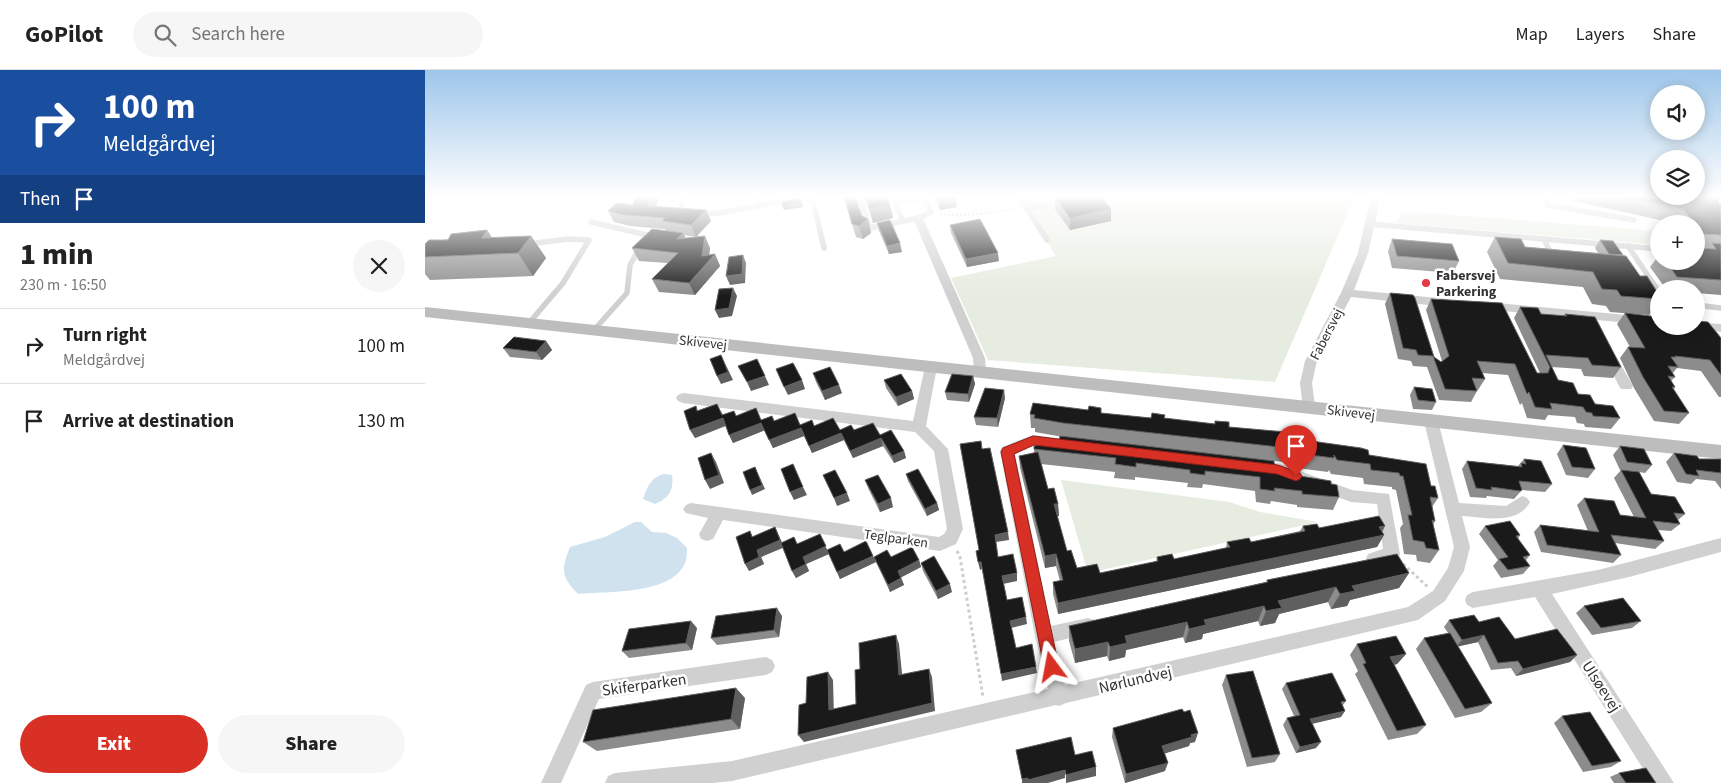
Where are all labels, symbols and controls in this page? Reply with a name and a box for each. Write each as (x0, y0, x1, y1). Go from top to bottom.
search box (133, 12, 483, 57)
text: GoPilot (25, 17, 103, 52)
icon: search (151, 21, 179, 49)
text: Search here (191, 21, 285, 48)
text: Map (1516, 22, 1548, 47)
text: Layers (1576, 22, 1625, 47)
text: Share (1653, 22, 1696, 47)
text: 100 m (103, 82, 195, 132)
map controls (1650, 85, 1705, 335)
button: sound (1650, 85, 1705, 140)
icon: right (20, 90, 85, 155)
text: Meldgårdvej (103, 128, 216, 160)
button: layers (1650, 150, 1705, 205)
icon: arrive (70, 185, 98, 213)
text: Then (20, 186, 60, 213)
button: + (1650, 215, 1705, 270)
text: 1 min (20, 233, 94, 276)
button: close (353, 240, 405, 292)
place label: Fabersvej Parkering (1436, 266, 1497, 302)
text: 230 m · 16:50 (20, 274, 107, 296)
marker: Fabersvej Parkering (1420, 277, 1432, 289)
button: − (1650, 280, 1705, 335)
street label: Fabersvej (1305, 305, 1348, 364)
text: Turn right (63, 322, 147, 349)
street label: Skivevej (678, 331, 728, 355)
icon: right (20, 332, 48, 360)
text: 100 m (357, 333, 405, 360)
text: Meldgårdvej (63, 349, 145, 371)
street label: Skivevej (1326, 400, 1376, 426)
icon: arrive (20, 407, 48, 435)
text: Arrive at destination (63, 408, 234, 435)
text: 130 m (357, 408, 405, 435)
pin (1275, 425, 1317, 476)
icon: arrive (1282, 432, 1310, 460)
street label: Teglparken (862, 525, 929, 553)
position arrow (1025, 640, 1077, 692)
street label: Ulsøevej (1576, 657, 1626, 716)
street label: Nørlundvej (1097, 661, 1174, 699)
street label: Skiferparken (601, 668, 688, 702)
button: Exit (20, 715, 208, 773)
button: Share (218, 715, 405, 773)

